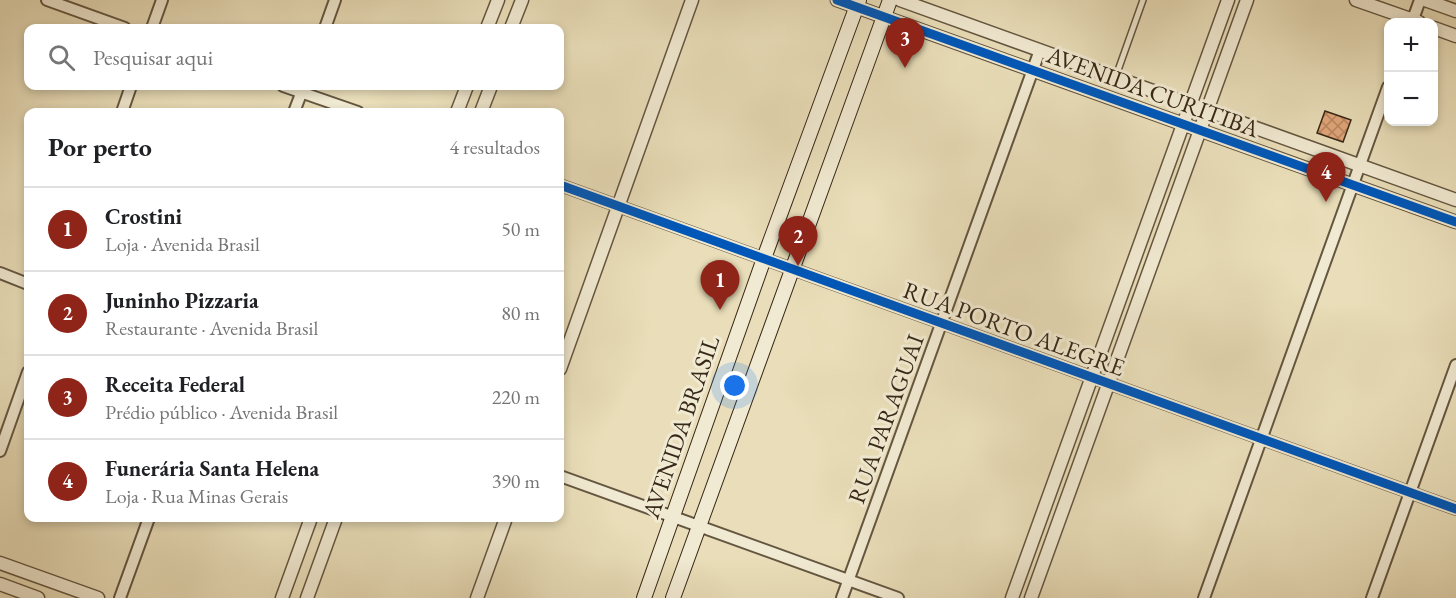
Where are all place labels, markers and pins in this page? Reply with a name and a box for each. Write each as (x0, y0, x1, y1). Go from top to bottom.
pin: 3 (886, 19, 924, 68)
pin: 4 (1306, 152, 1346, 202)
pin: 2 (778, 216, 818, 266)
pin: 1 (700, 260, 740, 310)

